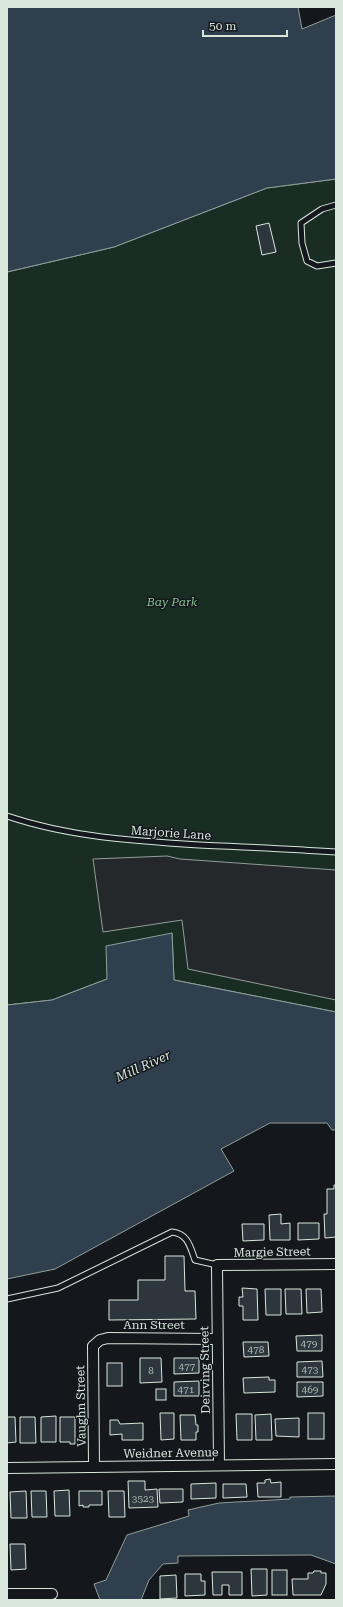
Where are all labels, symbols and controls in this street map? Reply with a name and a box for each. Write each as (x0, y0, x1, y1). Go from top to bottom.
scale bar (203, 12, 287, 38)
text: 50 m (209, 19, 236, 33)
park label: Bay Park (146, 595, 198, 609)
street label: Marjorie Lane (130, 823, 212, 843)
water label: Mill River (112, 1047, 173, 1085)
street label: Margie Street (233, 1244, 311, 1260)
street label: Ann Street (123, 1318, 185, 1332)
street label: Deirving Street (197, 1326, 213, 1414)
house number: 479 (301, 1338, 318, 1349)
house number: 478 (248, 1344, 265, 1355)
house number: 477 (179, 1361, 196, 1372)
house number: 473 (302, 1364, 319, 1375)
street label: Vaughn Street (73, 1365, 89, 1447)
house number: 8 (148, 1365, 154, 1376)
house number: 471 (178, 1384, 195, 1395)
house number: 469 (302, 1384, 319, 1395)
street label: Weidner Avenue (123, 1445, 219, 1461)
house number: 3523 (132, 1493, 155, 1504)

